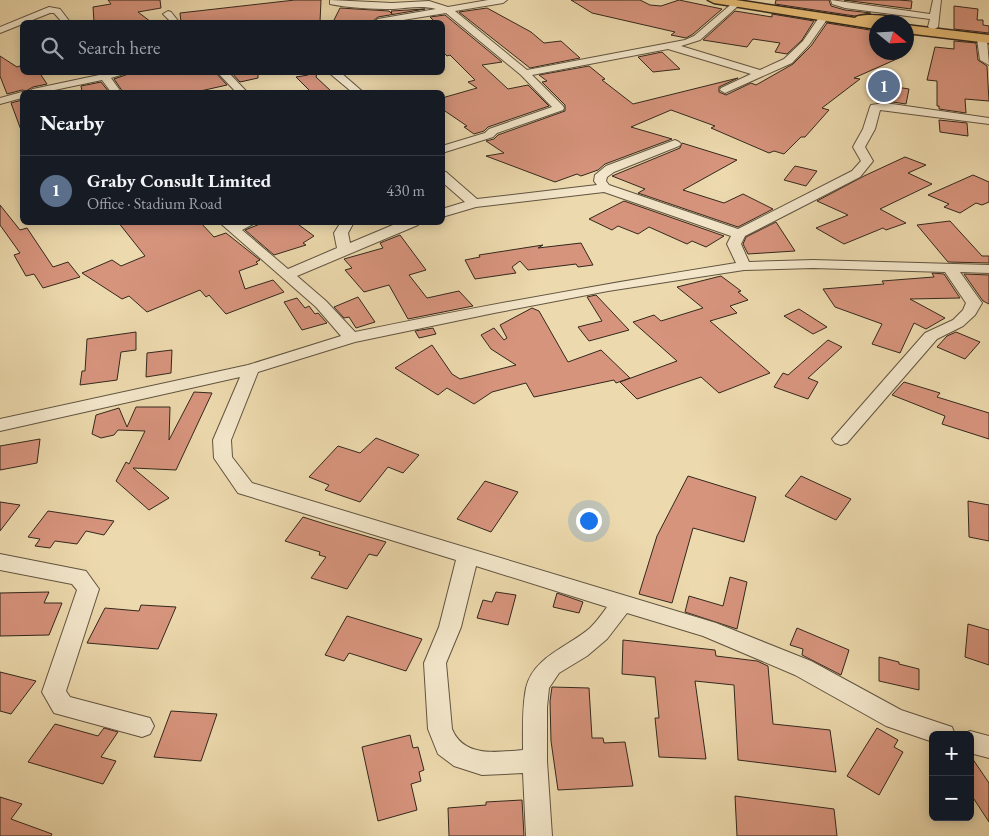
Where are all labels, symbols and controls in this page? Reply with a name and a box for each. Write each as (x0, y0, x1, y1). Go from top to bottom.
north arrow (869, 15, 914, 60)
search box (20, 20, 445, 75)
icon: search (38, 34, 66, 62)
text: Search here (78, 35, 160, 60)
pin: 1 (868, 67, 900, 105)
text: Nearby (40, 109, 104, 136)
text: Graby Consult Limited (87, 168, 271, 193)
text: 1 (52, 180, 60, 201)
text: 430 m (386, 180, 425, 201)
text: Office · Stadium Road (87, 193, 222, 214)
your location (576, 508, 602, 534)
map controls (929, 731, 974, 821)
button: + (929, 731, 974, 776)
button: − (929, 776, 974, 821)

